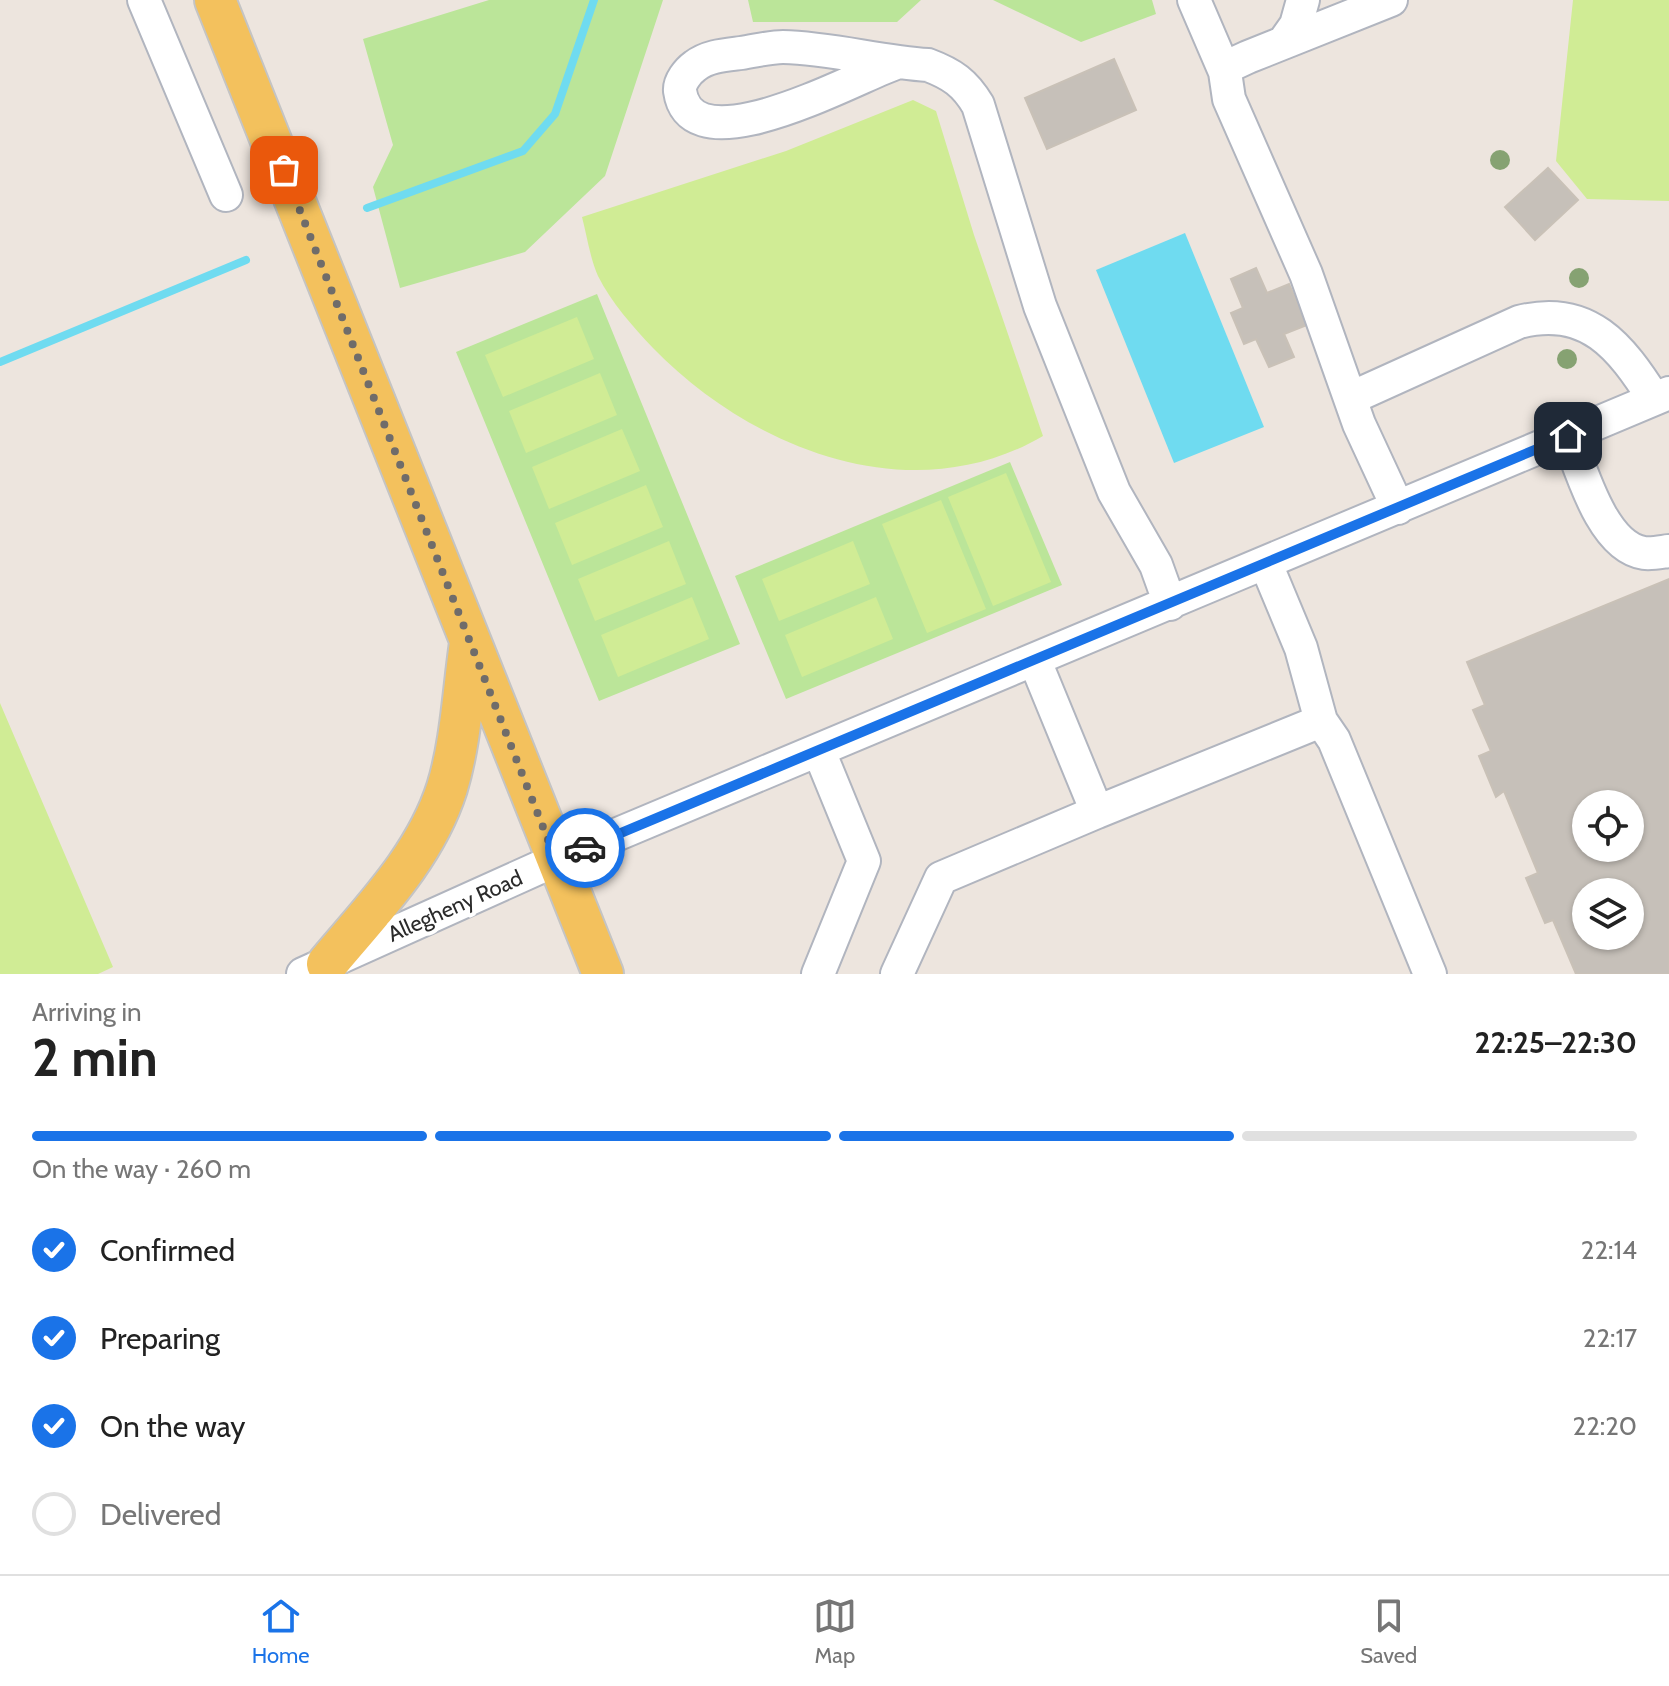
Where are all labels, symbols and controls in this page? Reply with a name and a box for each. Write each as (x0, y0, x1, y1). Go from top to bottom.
pin (250, 136, 318, 204)
icon: bag (262, 148, 306, 192)
pin (1534, 402, 1602, 470)
icon: home (1546, 414, 1590, 458)
map controls (1572, 790, 1644, 950)
button: locate (1572, 790, 1644, 862)
courier (545, 808, 625, 888)
icon: car (563, 826, 607, 870)
street label: Allegheny Road (383, 864, 527, 948)
button: layers (1572, 878, 1644, 950)
text: Arriving in (32, 996, 142, 1028)
text: 22:25–22:30 (1475, 1024, 1637, 1061)
text: 2 min (32, 1026, 158, 1089)
text: On the way · 260 m (32, 1153, 251, 1185)
icon: check (32, 1228, 76, 1272)
text: Confirmed (100, 1232, 235, 1269)
text: 22:14 (1581, 1234, 1637, 1266)
icon: check (32, 1316, 76, 1360)
text: Preparing (100, 1320, 220, 1357)
text: 22:17 (1583, 1322, 1637, 1354)
icon: check (32, 1404, 76, 1448)
text: On the way (100, 1408, 245, 1445)
text: 22:20 (1573, 1410, 1637, 1442)
text: Delivered (100, 1496, 221, 1533)
tab: Home (252, 1594, 310, 1669)
tab: Map (813, 1594, 857, 1669)
tab: Saved (1360, 1594, 1417, 1669)

